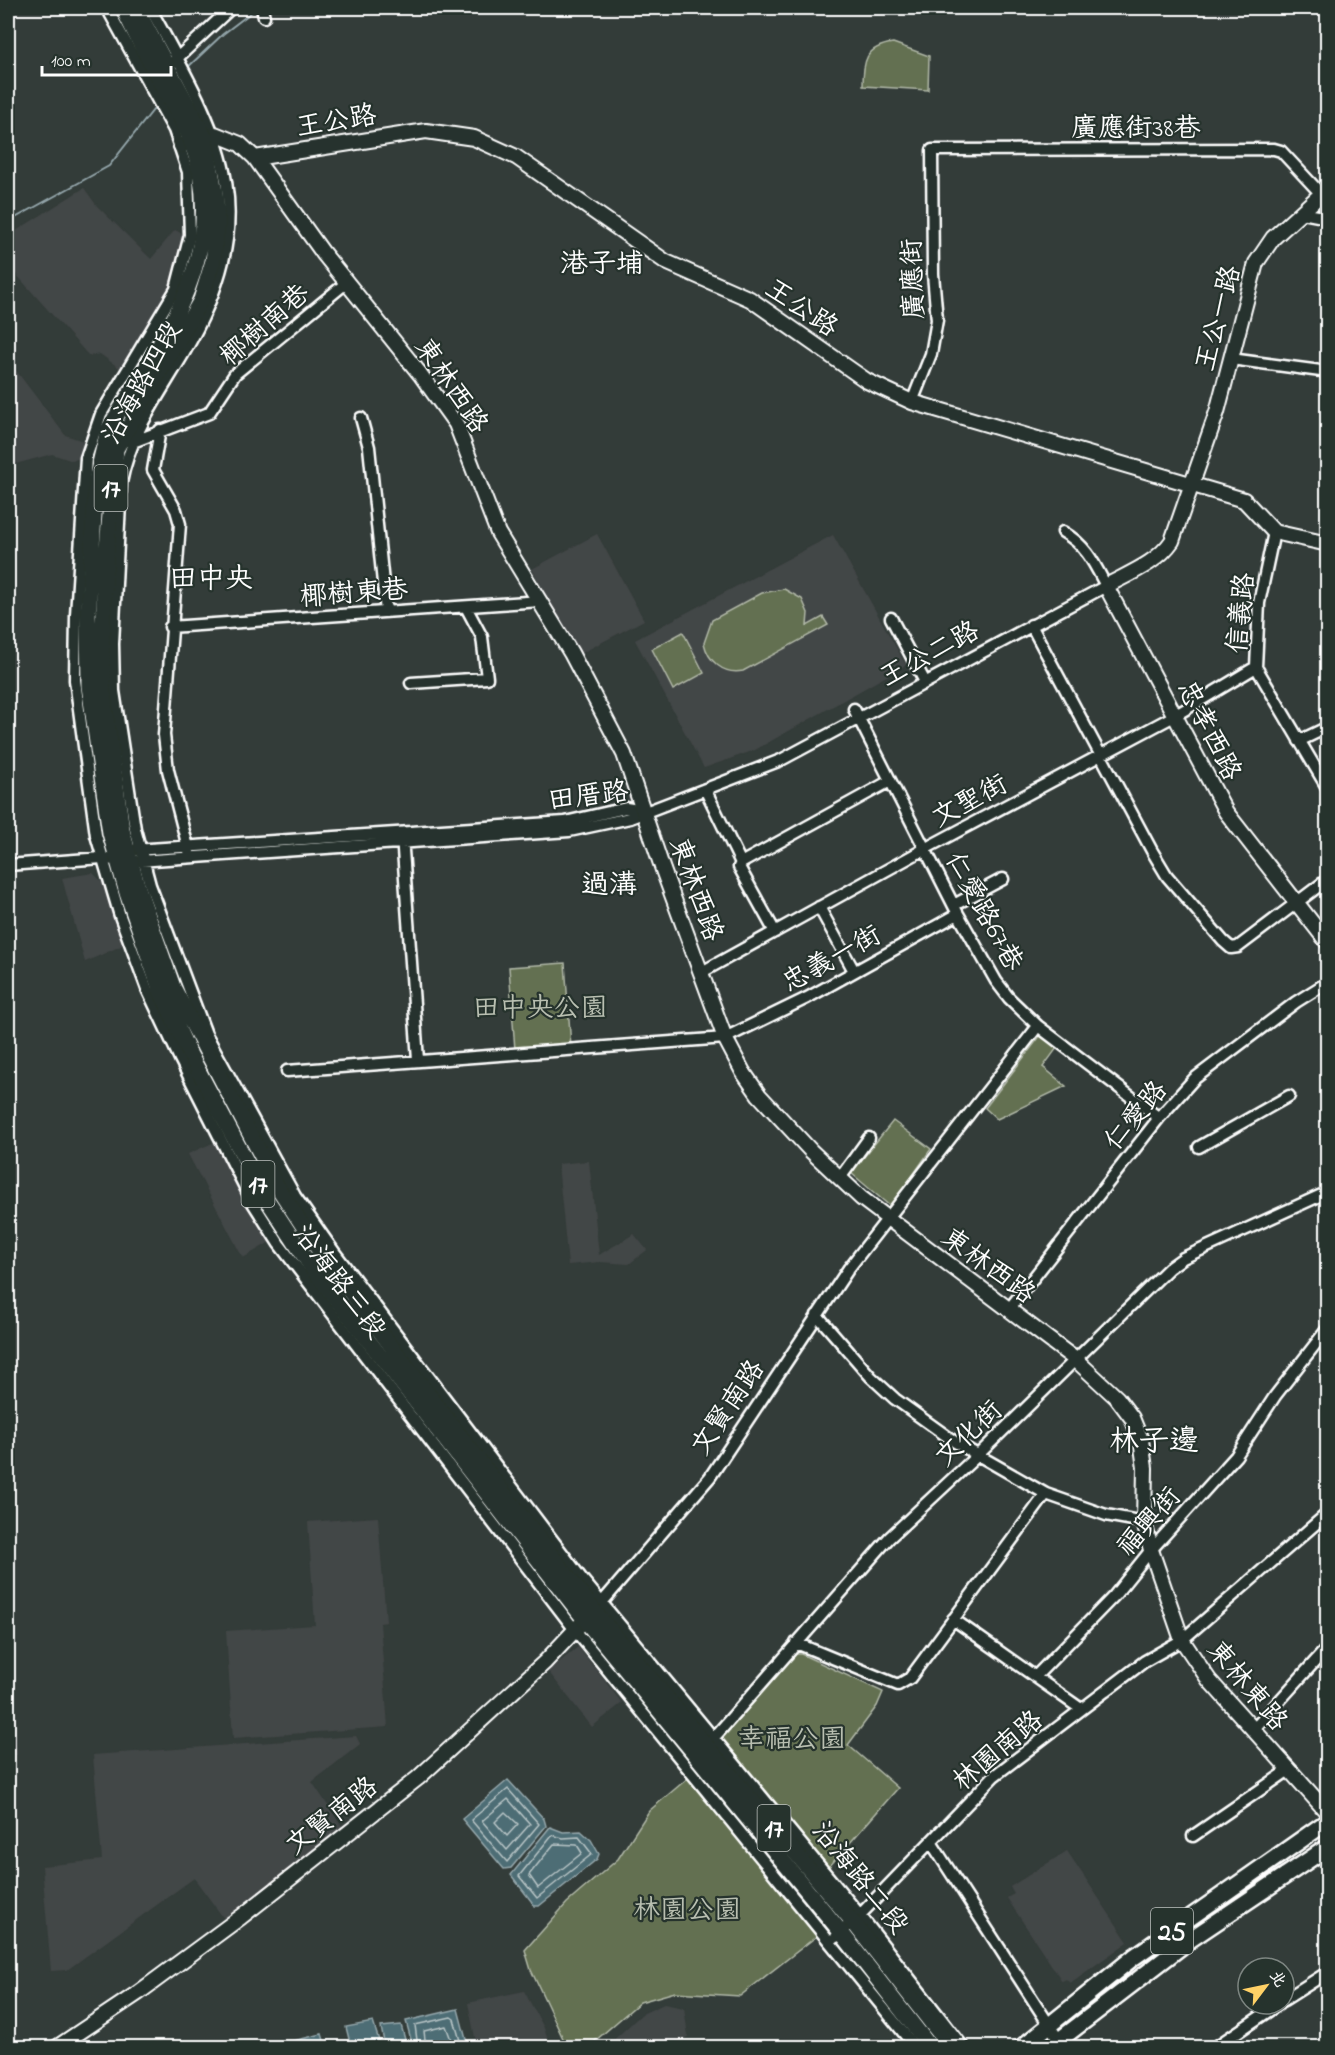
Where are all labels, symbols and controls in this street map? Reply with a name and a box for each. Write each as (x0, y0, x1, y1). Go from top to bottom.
scale bar (42, 39, 171, 77)
text: 100 m (51, 49, 91, 75)
street label: 王公路 (293, 97, 379, 148)
street label: 廣應街38巷 (1071, 110, 1201, 149)
street label: 廣應街 (894, 238, 935, 320)
district label: 港子埔 (560, 245, 644, 286)
street label: 王公一路 (1187, 261, 1252, 376)
street label: 王公路 (756, 270, 845, 348)
street label: 椰樹南巷 (212, 276, 319, 376)
street label: 沿海路四段 (93, 315, 193, 452)
street label: 東林西路 (404, 331, 496, 442)
road number: 17 (94, 465, 128, 511)
district label: 田中央 (169, 560, 253, 601)
street label: 椰樹東巷 (299, 571, 409, 618)
street label: 信義路 (1219, 571, 1266, 656)
street label: 王公二路 (873, 613, 987, 698)
street label: 忠孝西路 (1166, 674, 1250, 788)
street label: 文聖街 (925, 766, 1015, 838)
street label: 田厝路 (546, 773, 631, 822)
street label: 東林西路 (658, 832, 731, 947)
street label: 仁愛路67巷 (934, 845, 1032, 979)
district label: 過溝 (581, 866, 637, 907)
street label: 忠義一街 (776, 917, 889, 1003)
park label: 田中央公園 (473, 990, 608, 1029)
street label: 仁愛路 (1096, 1073, 1178, 1160)
road number: 17 (242, 1161, 274, 1207)
street label: 沿海路三段 (282, 1217, 394, 1348)
street label: 東林西路 (932, 1220, 1043, 1315)
street label: 文賢南路 (683, 1353, 775, 1464)
street label: 文化街 (927, 1393, 1012, 1477)
district label: 林子邊 (1109, 1421, 1199, 1465)
street label: 福興街 (1109, 1479, 1191, 1566)
street label: 東林東路 (1196, 1633, 1296, 1741)
street label: 林園南路 (945, 1702, 1053, 1802)
park label: 幸福公園 (738, 1721, 846, 1760)
street label: 文賢南路 (278, 1768, 387, 1866)
road number: 17 (758, 1805, 790, 1851)
street label: 沿海路二段 (801, 1814, 917, 1943)
park label: 林園公園 (633, 1892, 741, 1931)
road number: 25 (1151, 1908, 1193, 1954)
north arrow (1236, 1956, 1296, 2016)
text: 北 (1263, 1966, 1291, 1992)

